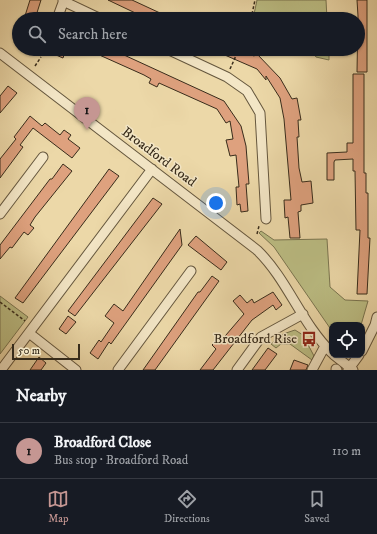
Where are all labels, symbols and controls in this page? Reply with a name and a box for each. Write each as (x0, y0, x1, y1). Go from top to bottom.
search box (12, 12, 365, 56)
icon: search (26, 23, 48, 45)
text: Search here (58, 25, 127, 44)
pin: 1 (74, 97, 100, 130)
street label: Broadford Road (118, 123, 200, 191)
your location (206, 193, 226, 213)
map controls (329, 322, 365, 358)
button: locate (329, 322, 365, 358)
place label: Broadford Rise (214, 330, 297, 348)
bus stop icon: Broadford Rise (300, 330, 318, 348)
scale bar (12, 342, 80, 361)
text: 50 m (18, 344, 40, 358)
text: Nearby (16, 385, 66, 407)
text: Broadford Close (54, 433, 151, 452)
text: 1 (27, 443, 31, 459)
text: 110 m (332, 443, 361, 459)
text: Bus stop · Broadford Road (54, 452, 188, 468)
tab: Map (47, 488, 69, 526)
tab: Directions (164, 488, 210, 526)
tab: Saved (304, 488, 330, 526)

